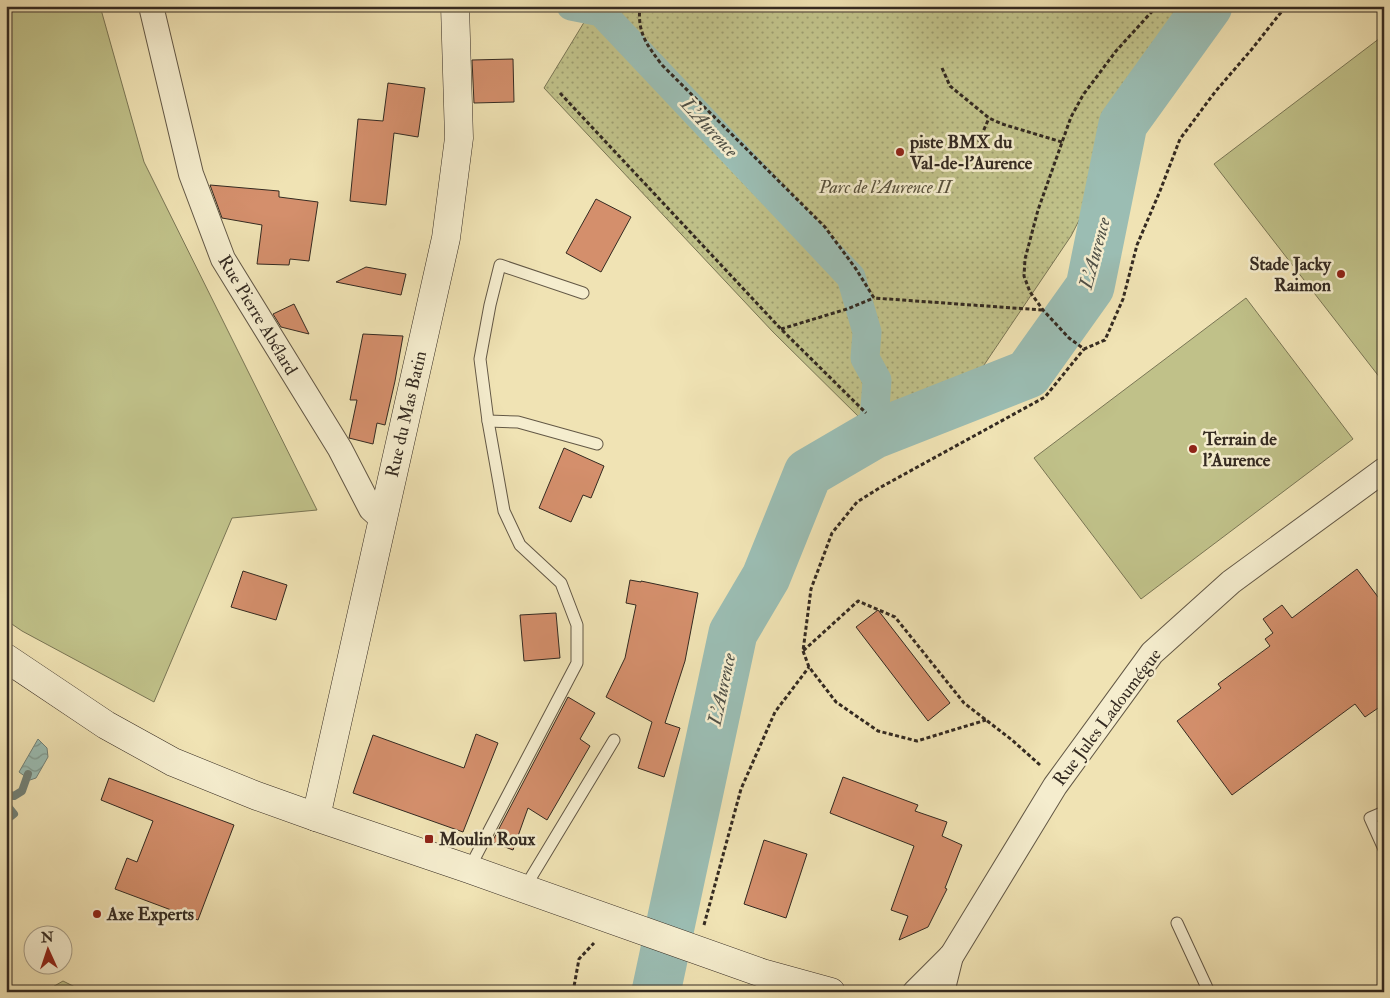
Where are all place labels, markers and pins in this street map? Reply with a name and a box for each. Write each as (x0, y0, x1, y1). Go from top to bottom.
place label: piste BMX du Val-de-l'Aurence (909, 131, 1033, 175)
marker: piste BMX du Val-de-l'Aurence (894, 146, 906, 158)
place label: Stade Jacky Raimon (1249, 253, 1332, 297)
marker: Stade Jacky Raimon (1335, 268, 1347, 280)
place label: Terrain de l'Aurence (1202, 428, 1277, 472)
marker: Terrain de l'Aurence (1187, 443, 1199, 455)
place label: Moulin Roux (438, 828, 536, 851)
marker: Moulin Roux (423, 833, 435, 845)
place label: Axe Experts (106, 903, 194, 926)
marker: Axe Experts (91, 908, 103, 920)

